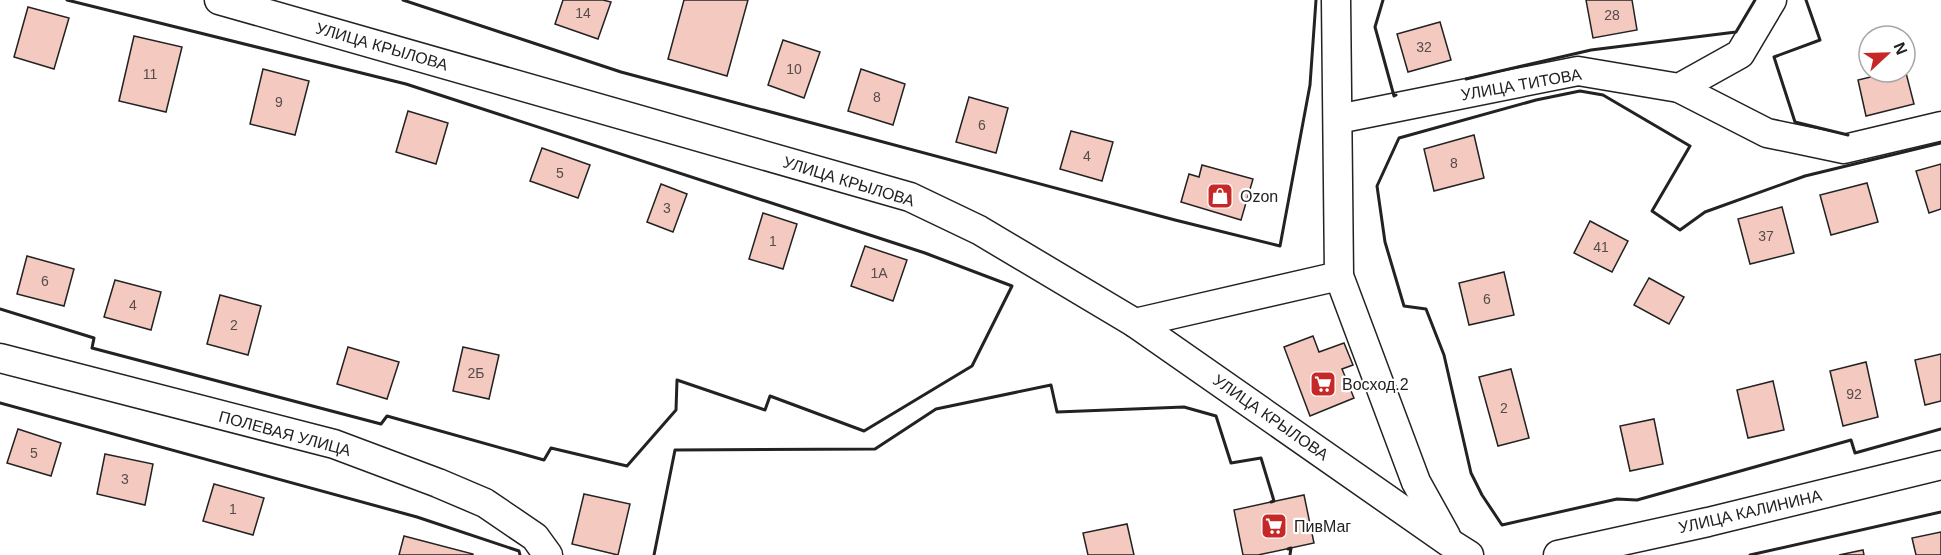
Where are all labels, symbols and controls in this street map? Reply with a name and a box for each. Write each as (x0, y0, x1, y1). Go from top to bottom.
house number: 14 (575, 5, 591, 21)
house number: 28 (1604, 7, 1620, 23)
street label: УЛИЦА КРЫЛОВА (314, 19, 450, 74)
north arrow (1857, 24, 1917, 84)
house number: 32 (1416, 39, 1432, 55)
text: N (1890, 40, 1910, 57)
house number: 10 (786, 61, 802, 77)
street label: УЛИЦА ТИТОВА (1459, 65, 1583, 103)
house number: 11 (143, 66, 157, 82)
house number: 8 (873, 89, 881, 105)
house number: 9 (275, 94, 283, 110)
house number: 6 (978, 117, 986, 133)
house number: 4 (1083, 148, 1091, 164)
street label: УЛИЦА КРЫЛОВА (781, 153, 917, 210)
house number: 8 (1450, 155, 1458, 171)
house number: 5 (556, 165, 564, 181)
shop icon: Ozon (1205, 181, 1235, 211)
place label: Ozon (1240, 188, 1278, 205)
house number: 3 (663, 200, 671, 216)
house number: 37 (1758, 228, 1774, 244)
house number: 1 (769, 233, 777, 249)
house number: 41 (1593, 239, 1609, 255)
house number: 1А (870, 265, 888, 281)
house number: 6 (41, 273, 49, 289)
house number: 6 (1483, 291, 1491, 307)
house number: 4 (129, 297, 137, 313)
house number: 2 (230, 317, 238, 333)
house number: 2Б (468, 365, 484, 381)
supermarket icon: Восход.2 (1308, 369, 1338, 399)
street label: УЛИЦА КРЫЛОВА (1210, 371, 1332, 464)
place label: Восход.2 (1342, 376, 1409, 393)
house number: 92 (1846, 386, 1862, 402)
house number: 2 (1500, 400, 1508, 416)
street label: ПОЛЕВАЯ УЛИЦА (217, 408, 353, 459)
house number: 5 (30, 445, 38, 461)
house number: 3 (121, 471, 129, 487)
street label: УЛИЦА КАЛИНИНА (1677, 487, 1824, 536)
house number: 1 (229, 501, 237, 517)
supermarket icon: ПивМаг (1259, 511, 1289, 541)
place label: ПивМаг (1294, 518, 1351, 535)

